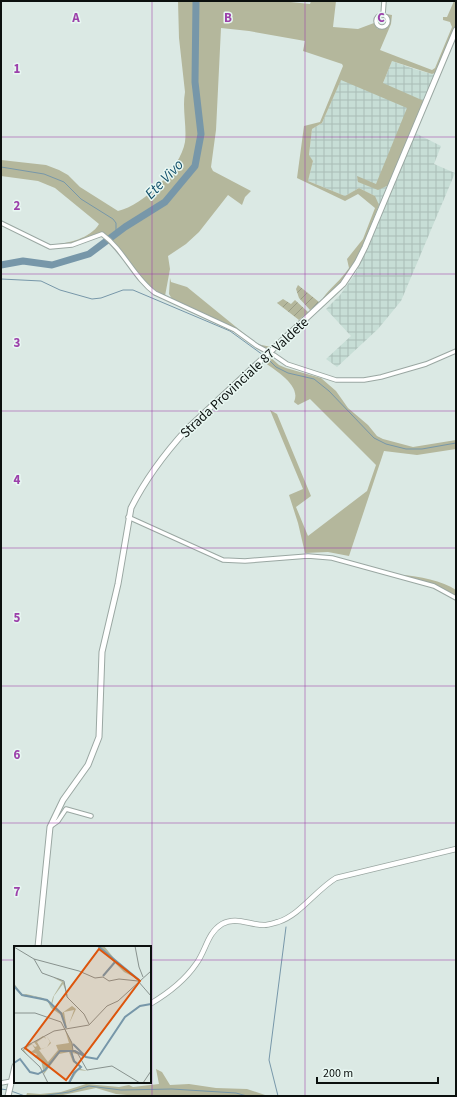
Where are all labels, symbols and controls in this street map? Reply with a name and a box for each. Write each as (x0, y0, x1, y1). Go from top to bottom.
text: A (71, 9, 80, 27)
text: B (224, 9, 232, 27)
text: C (377, 9, 385, 27)
text: 1 (14, 60, 21, 78)
water label: Ete Vivo (140, 155, 189, 204)
text: 2 (14, 197, 21, 215)
street label: Strada Provinciale 87 Valdete (176, 313, 313, 443)
text: 3 (14, 334, 21, 352)
text: 4 (14, 471, 21, 489)
text: 5 (14, 609, 21, 627)
text: 6 (14, 746, 21, 764)
text: 7 (14, 883, 21, 901)
inset map (14, 946, 151, 1083)
scale bar (317, 1059, 438, 1085)
text: 200 m (323, 1065, 353, 1082)

